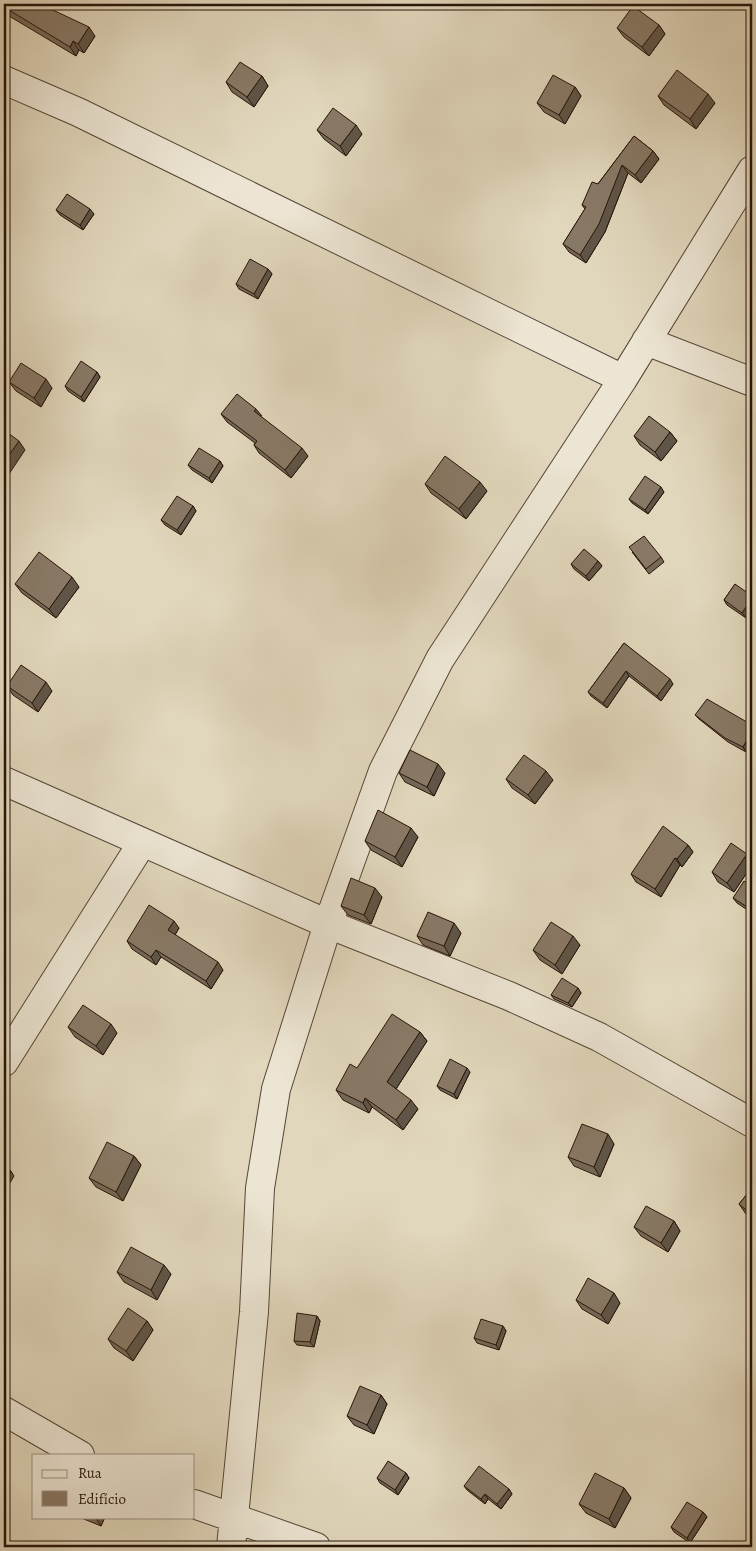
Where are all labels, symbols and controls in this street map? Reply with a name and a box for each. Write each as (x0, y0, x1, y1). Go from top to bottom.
legend (32, 1454, 195, 1518)
text: Rua (78, 1463, 102, 1483)
text: Edifício (78, 1489, 126, 1509)

